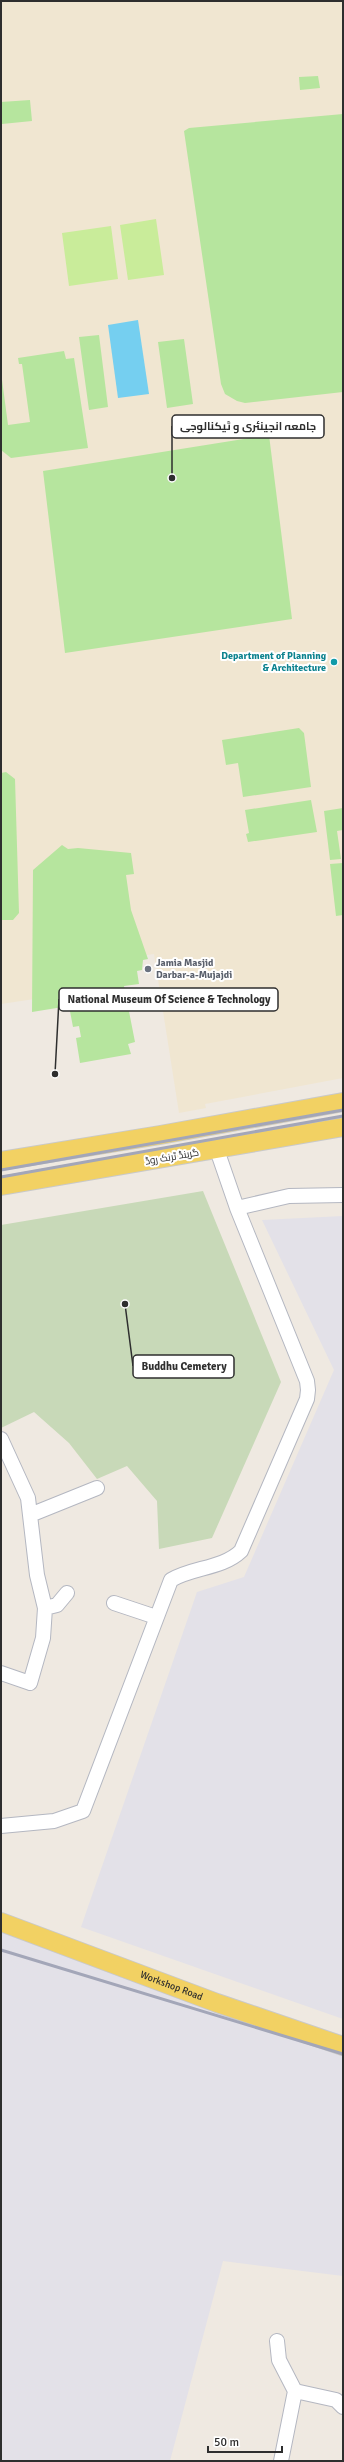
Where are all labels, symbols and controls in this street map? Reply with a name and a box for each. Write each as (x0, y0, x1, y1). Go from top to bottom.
callout: جامعہ انجینئری و ٹیکنالوجی (172, 415, 324, 438)
text: جامعہ انجینئری و ٹیکنالوجی (180, 420, 316, 434)
place label: Department of Planning & Architecture (221, 650, 327, 674)
marker: Department of Planning & Architecture (329, 657, 339, 667)
place label: Jamia Masjid Darbar-a-Mujajdi (156, 957, 232, 981)
marker: Jamia Masjid Darbar-a-Mujajdi (143, 964, 153, 974)
callout: National Museum Of Science & Technology (59, 988, 278, 1011)
text: National Museum Of Science & Technology (68, 993, 271, 1006)
street label: گرینڈ ٹرنک روڈ (144, 1146, 200, 1168)
callout: Buddhu Cemetery (133, 1355, 234, 1378)
text: Buddhu Cemetery (141, 1360, 227, 1373)
street label: Workshop Road (138, 1969, 204, 2003)
scale bar (208, 2428, 282, 2454)
text: 50 m (214, 2435, 239, 2450)

